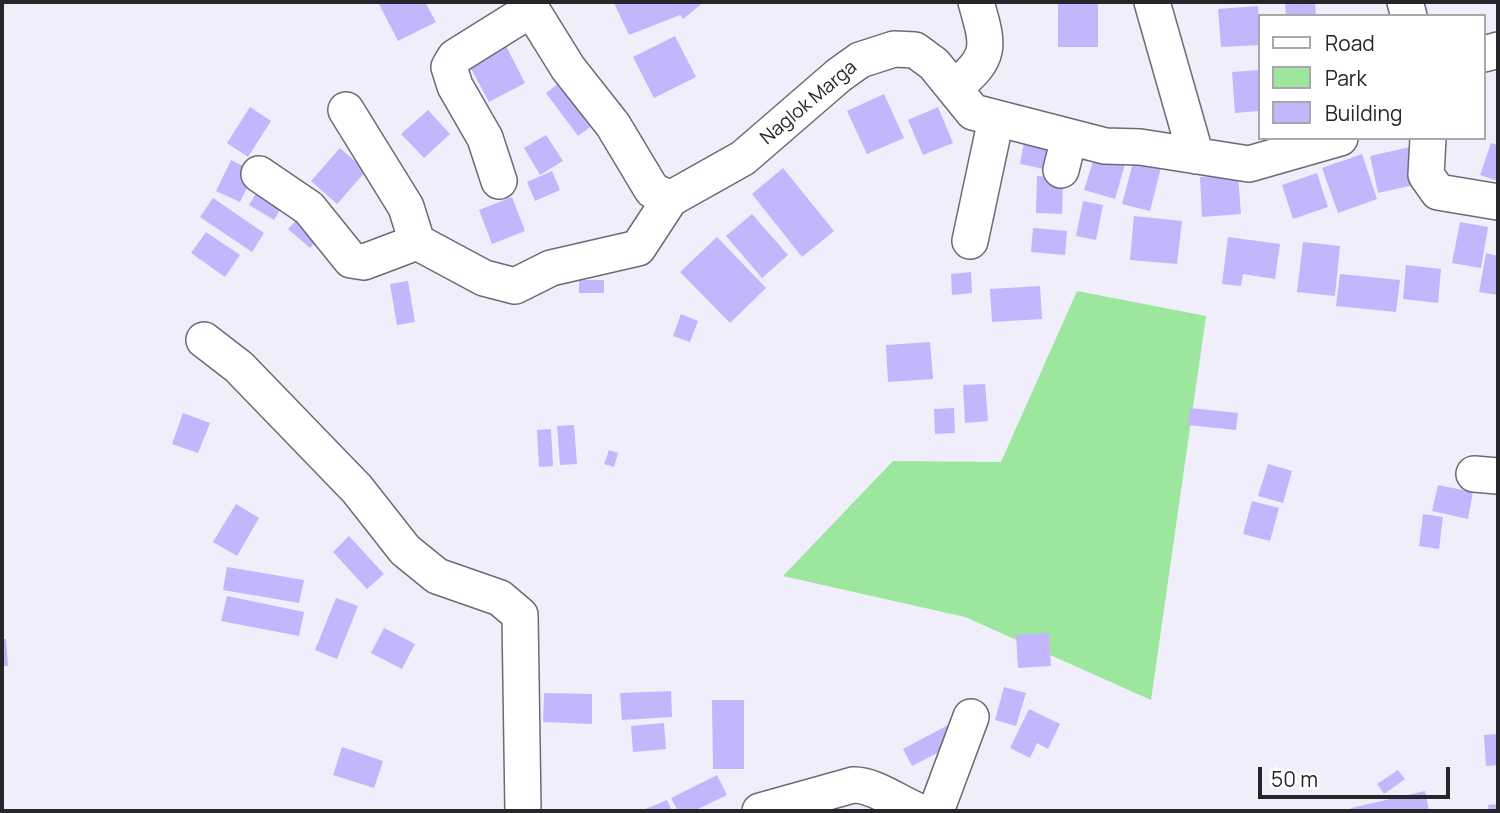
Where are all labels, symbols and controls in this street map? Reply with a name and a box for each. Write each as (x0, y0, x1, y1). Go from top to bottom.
legend (1258, 14, 1486, 140)
text: Road (1325, 29, 1375, 57)
street label: Naglok Marga (756, 56, 862, 150)
text: Park (1325, 64, 1367, 92)
text: Building (1325, 99, 1402, 127)
scale bar (1262, 754, 1454, 798)
text: 50 m (1271, 765, 1318, 793)

